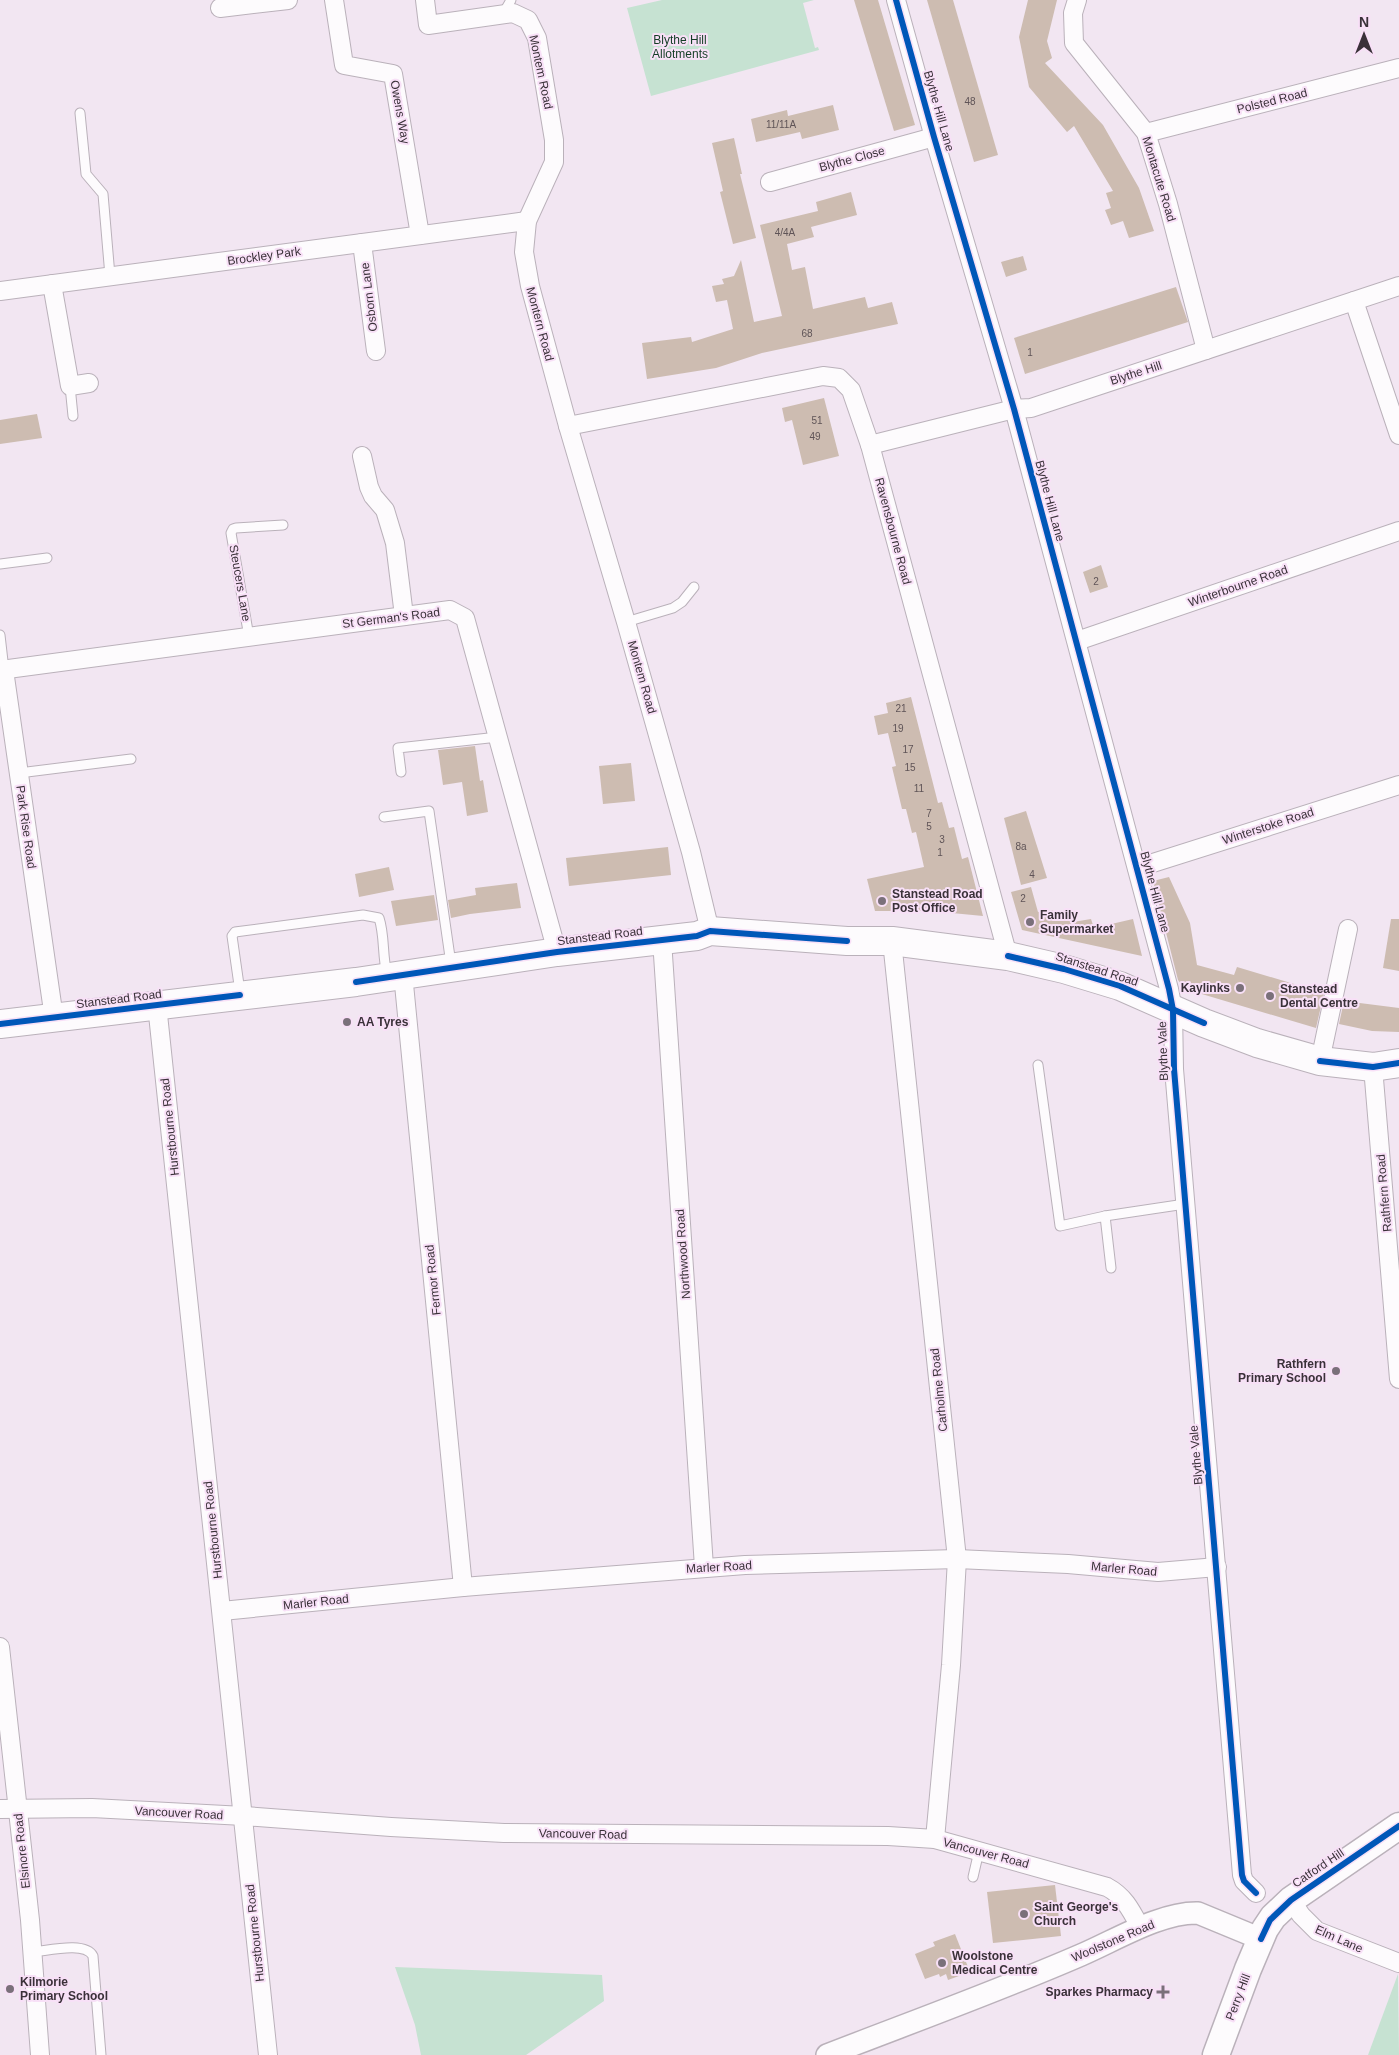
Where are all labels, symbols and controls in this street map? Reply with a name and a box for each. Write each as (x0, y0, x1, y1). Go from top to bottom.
north arrow (1339, 10, 1389, 60)
text: N (1359, 14, 1369, 30)
park label: Blythe Hill Allotments (652, 33, 708, 61)
street label: Montem Road (526, 34, 556, 110)
street label: Blythe Hill Lane (921, 69, 957, 153)
street label: Owens Way (388, 79, 412, 145)
street label: Polsted Road (1235, 85, 1309, 117)
house number: 48 (964, 96, 976, 107)
house number: 11/11A (766, 119, 796, 130)
street label: Montacute Road (1139, 135, 1179, 223)
street label: Blythe Close (818, 143, 887, 174)
house number: 4/4A (775, 227, 796, 238)
street label: Brockley Park (226, 244, 303, 268)
street label: Osborn Lane (358, 261, 380, 332)
street label: Montern Road (523, 285, 557, 363)
house number: 68 (801, 328, 813, 339)
house number: 1 (1027, 347, 1033, 358)
street label: Blythe Hill (1108, 358, 1164, 388)
house number: 51 (811, 415, 823, 426)
house number: 49 (809, 431, 821, 442)
street label: Blythe Hill Lane (1032, 459, 1068, 543)
street label: Ravensbourne Road (872, 476, 914, 586)
street label: Steucers Lane (226, 544, 254, 623)
street label: Winterbourne Road (1187, 562, 1289, 610)
house number: 2 (1093, 576, 1099, 587)
street label: St German's Road (341, 605, 441, 631)
street label: Montem Road (625, 639, 659, 715)
house number: 21 (895, 703, 907, 714)
house number: 19 (892, 723, 904, 734)
house number: 17 (902, 744, 914, 755)
house number: 15 (904, 762, 916, 773)
house number: 11 (914, 783, 925, 794)
street label: Park Rise Road (13, 784, 39, 870)
street label: Winterstoke Road (1220, 805, 1316, 847)
house number: 7 (926, 808, 932, 819)
house number: 5 (926, 821, 932, 832)
house number: 3 (939, 834, 945, 845)
house number: 8a (1015, 841, 1027, 852)
house number: 1 (937, 847, 943, 858)
street label: Blythe Hill Lane (1137, 850, 1173, 934)
house number: 4 (1029, 869, 1035, 880)
place label: Stanstead Road Post Office (892, 887, 983, 915)
house number: 2 (1020, 893, 1026, 904)
marker: Stanstead Road Post Office (876, 895, 888, 907)
place label: Family Supermarket (1040, 908, 1113, 936)
marker: Family Supermarket (1024, 916, 1036, 928)
street label: Stanstead Road (556, 924, 644, 948)
street label: Stanstead Road (1054, 949, 1140, 989)
place label: Kaylinks (1181, 981, 1230, 995)
marker: Kaylinks (1234, 982, 1246, 994)
place label: Stanstead Dental Centre (1280, 982, 1358, 1010)
street label: Stanstead Road (75, 987, 163, 1011)
marker: Stanstead Dental Centre (1264, 990, 1276, 1002)
place label: AA Tyres (357, 1015, 409, 1029)
marker: AA Tyres (341, 1016, 353, 1028)
street label: Blythe Vale (1155, 1021, 1171, 1081)
street label: Hurstbourne Road (158, 1078, 182, 1176)
street label: Rathfern Road (1374, 1154, 1394, 1232)
street label: Northwood Road (673, 1209, 693, 1299)
street label: Fermor Road (422, 1244, 444, 1316)
street label: Carholme Road (928, 1347, 950, 1433)
place label: Rathfern Primary School (1238, 1357, 1326, 1385)
marker: Rathfern Primary School (1330, 1365, 1342, 1377)
street label: Blythe Vale (1186, 1424, 1206, 1485)
street label: Hurstbourne Road (201, 1481, 225, 1579)
street label: Marler Road (686, 1558, 752, 1576)
street label: Marler Road (1090, 1559, 1158, 1579)
street label: Marler Road (282, 1592, 350, 1612)
street label: Vancouver Road (134, 1804, 224, 1822)
street label: Elsinore Road (11, 1813, 33, 1889)
street label: Vancouver Road (539, 1826, 627, 1842)
street label: Vancouver Road (941, 1835, 1031, 1871)
street label: Catford Hill (1289, 1846, 1347, 1890)
street label: Hurstbourne Road (243, 1884, 267, 1982)
place label: Saint George's Church (1034, 1900, 1119, 1928)
marker: Saint George's Church (1018, 1908, 1030, 1920)
street label: Woolstone Road (1070, 1917, 1156, 1965)
street label: Elm Lane (1313, 1922, 1365, 1956)
place label: Woolstone Medical Centre (952, 1949, 1038, 1977)
marker: Woolstone Medical Centre (936, 1957, 948, 1969)
street label: Perry Hill (1223, 1972, 1253, 2022)
place label: Kilmorie Primary School (20, 1975, 108, 2003)
marker: Kilmorie Primary School (4, 1983, 16, 1995)
place label: Sparkes Pharmacy (1046, 1985, 1153, 1999)
marker: Sparkes Pharmacy (1157, 1986, 1169, 1998)

